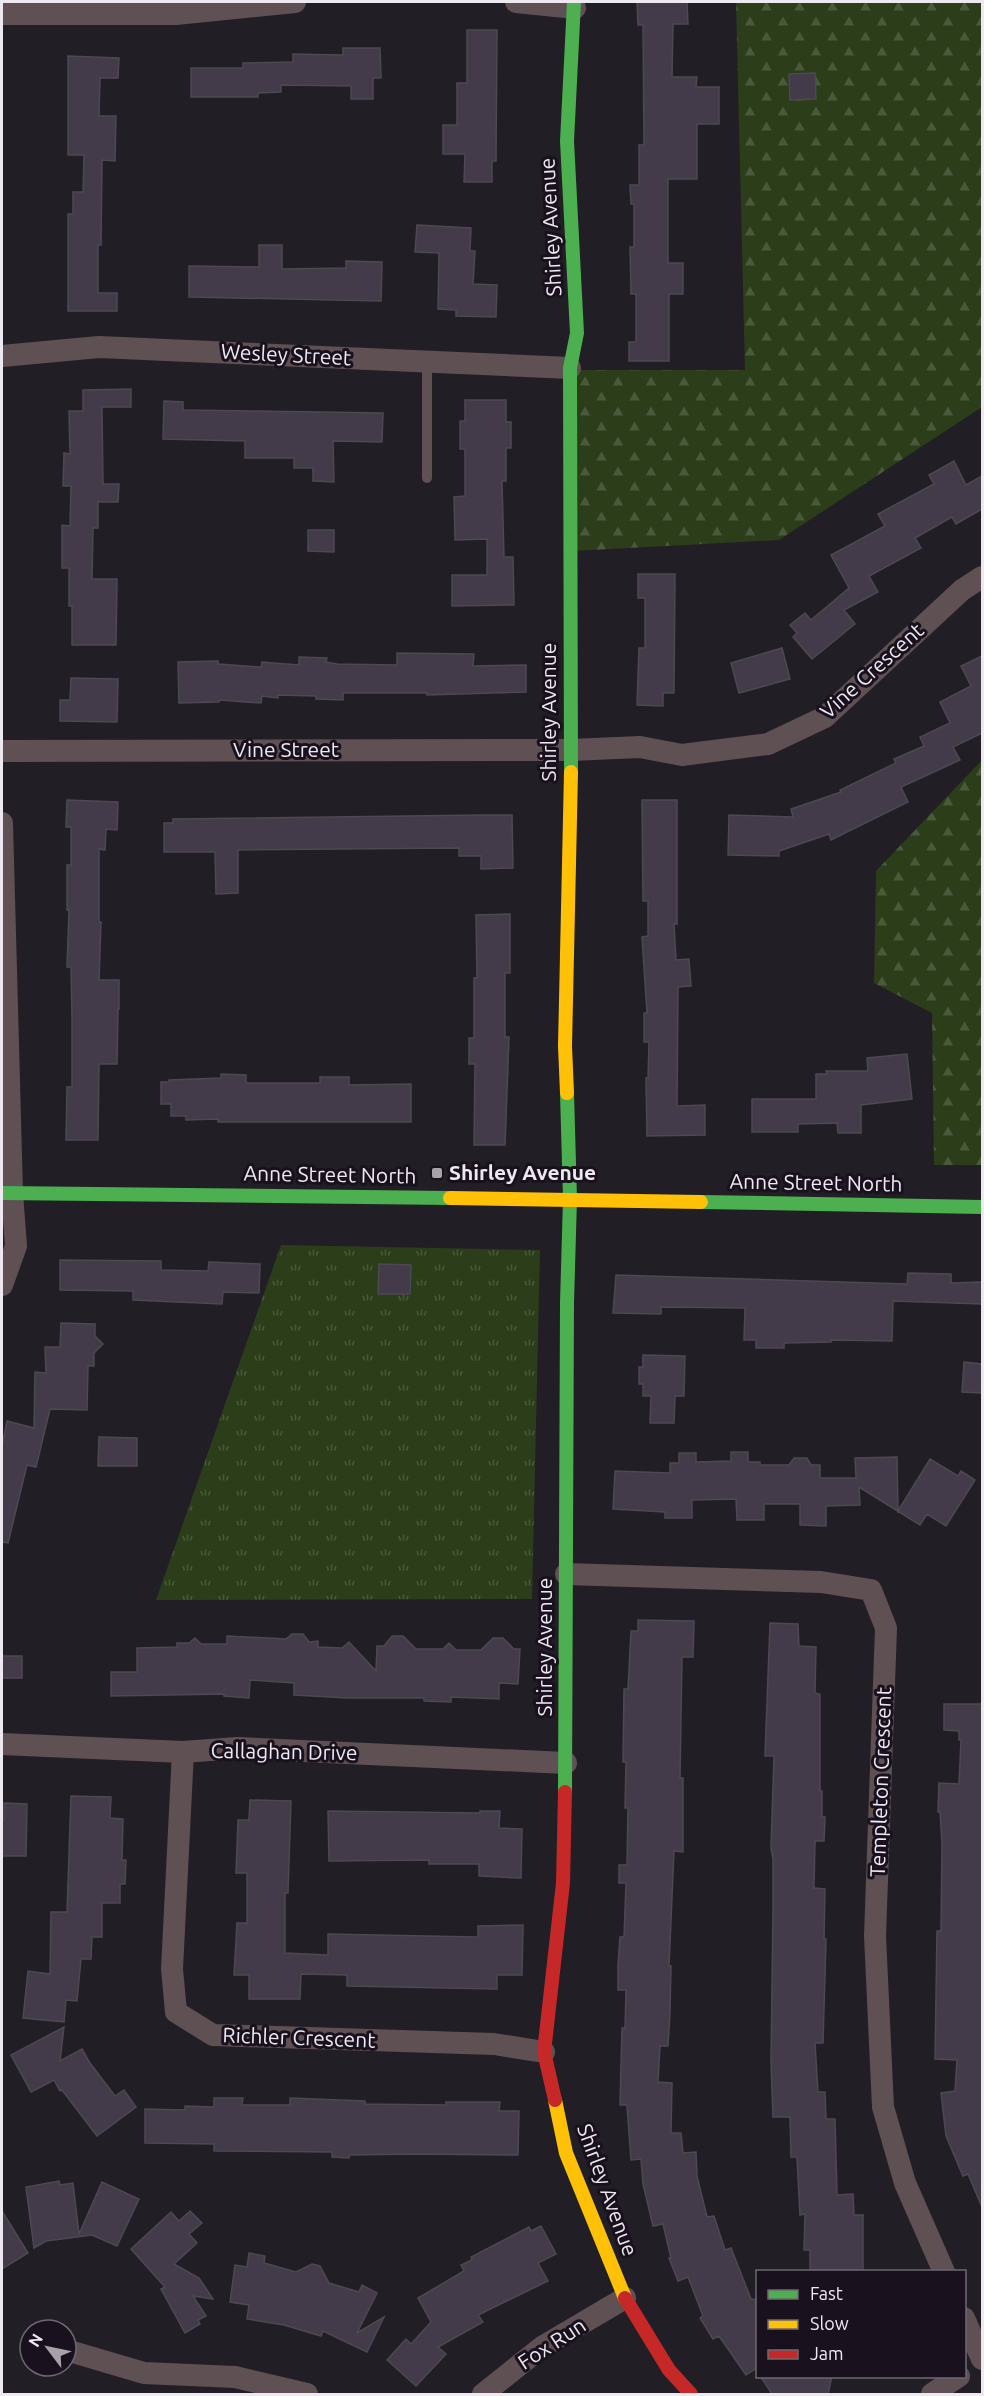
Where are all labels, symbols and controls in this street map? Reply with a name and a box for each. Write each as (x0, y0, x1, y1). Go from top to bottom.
street label: Shirley Avenue (534, 157, 566, 297)
street label: Wesley Street (220, 339, 352, 369)
street label: Vine Crescent (815, 618, 928, 723)
street label: Shirley Avenue (536, 643, 560, 781)
street label: Vine Street (233, 737, 339, 761)
street label: Anne Street North (243, 1160, 417, 1188)
place label: Shirley Avenue (449, 1160, 596, 1184)
marker: Shirley Avenue (430, 1166, 444, 1180)
street label: Anne Street North (729, 1168, 903, 1196)
street label: Shirley Avenue (532, 1578, 556, 1716)
street label: Templeton Crescent (865, 1687, 895, 1877)
street label: Callaghan Drive (210, 1738, 358, 1764)
street label: Richler Crescent (222, 2022, 376, 2052)
street label: Shirley Avenue (573, 2120, 643, 2259)
legend (756, 2270, 966, 2378)
text: Fast (810, 2283, 843, 2303)
street label: Fox Run (513, 2313, 590, 2374)
text: Slow (810, 2313, 849, 2333)
north arrow (18, 2318, 78, 2378)
text: N (24, 2330, 46, 2350)
text: Jam (810, 2343, 844, 2363)

